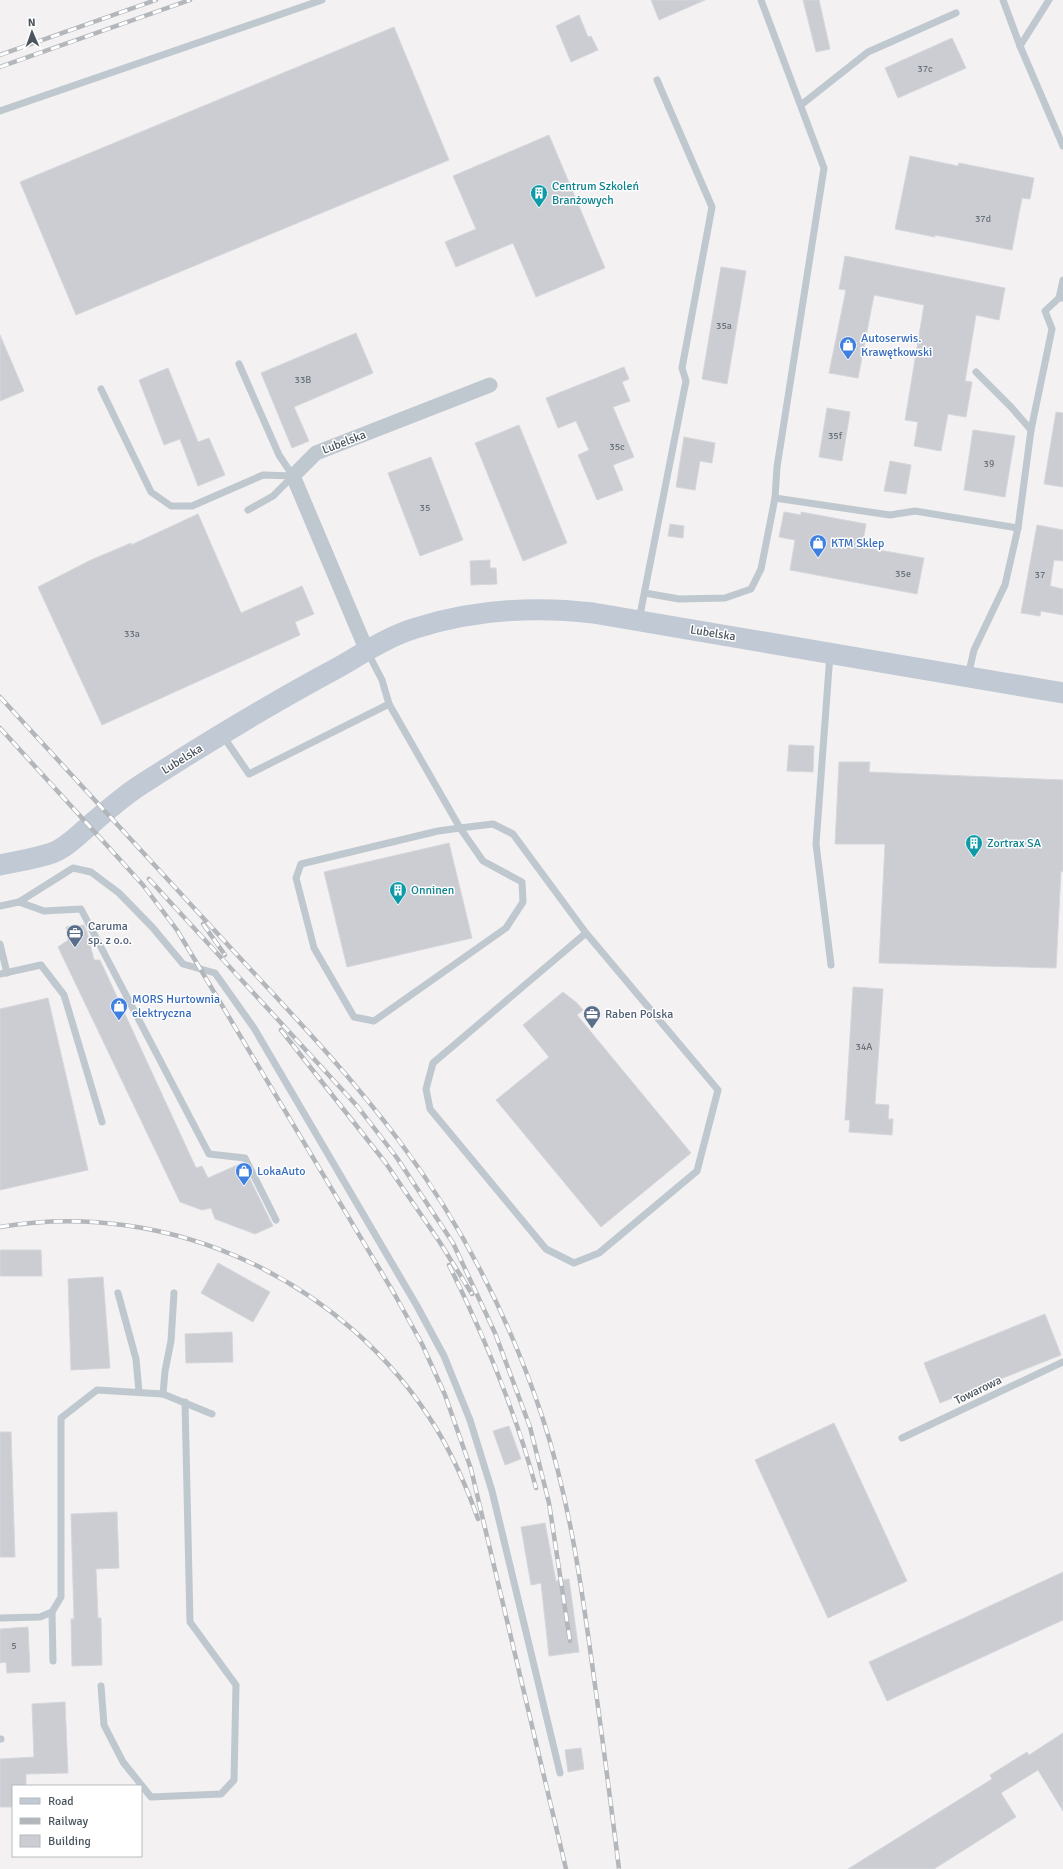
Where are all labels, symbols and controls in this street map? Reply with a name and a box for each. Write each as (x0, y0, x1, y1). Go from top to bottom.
north arrow (12, 12, 52, 52)
text: N (28, 16, 36, 29)
house number: 37c (917, 63, 933, 75)
place label: Centrum Szkoleń Branżowych (552, 179, 639, 208)
building icon: Centrum Szkoleń Branżowych (529, 183, 549, 208)
house number: 37d (975, 213, 991, 225)
house number: 35a (716, 320, 732, 332)
place label: Autoserwis. Krawętkowski (861, 331, 932, 360)
shop icon: Autoserwis. Krawętkowski (838, 335, 858, 360)
house number: 33B (295, 374, 311, 386)
street label: Lubelska (320, 427, 368, 458)
house number: 35f (828, 430, 843, 442)
house number: 35c (609, 441, 625, 453)
house number: 39 (984, 458, 994, 470)
house number: 35 (420, 502, 430, 514)
shop icon: KTM Sklep (808, 533, 828, 558)
place label: KTM Sklep (831, 536, 884, 551)
house number: 35e (895, 568, 911, 580)
house number: 37 (1035, 569, 1045, 581)
street label: Lubelska (689, 623, 737, 644)
house number: 33a (124, 628, 140, 640)
street label: Lubelska (159, 741, 206, 778)
building icon: Zortrax SA (964, 833, 984, 858)
place label: Zortrax SA (987, 836, 1042, 851)
building icon: Onninen (388, 880, 408, 905)
place label: Onninen (411, 883, 454, 898)
place label: Caruma sp. z o.o. (88, 919, 132, 948)
office icon: Caruma sp. z o.o. (65, 923, 85, 948)
place label: MORS Hurtownia elektryczna (132, 992, 220, 1021)
shop icon: MORS Hurtownia elektryczna (109, 996, 129, 1021)
office icon: Raben Polska (582, 1004, 602, 1029)
place label: Raben Polska (605, 1007, 673, 1022)
house number: 34A (856, 1041, 872, 1053)
shop icon: LokaAuto (234, 1161, 254, 1186)
place label: LokaAuto (257, 1164, 305, 1179)
street label: Towarowa (952, 1373, 1004, 1408)
house number: 5 (11, 1640, 17, 1652)
legend (12, 1785, 142, 1857)
text: Road (48, 1794, 74, 1809)
text: Railway (48, 1814, 88, 1829)
text: Building (48, 1834, 91, 1849)

